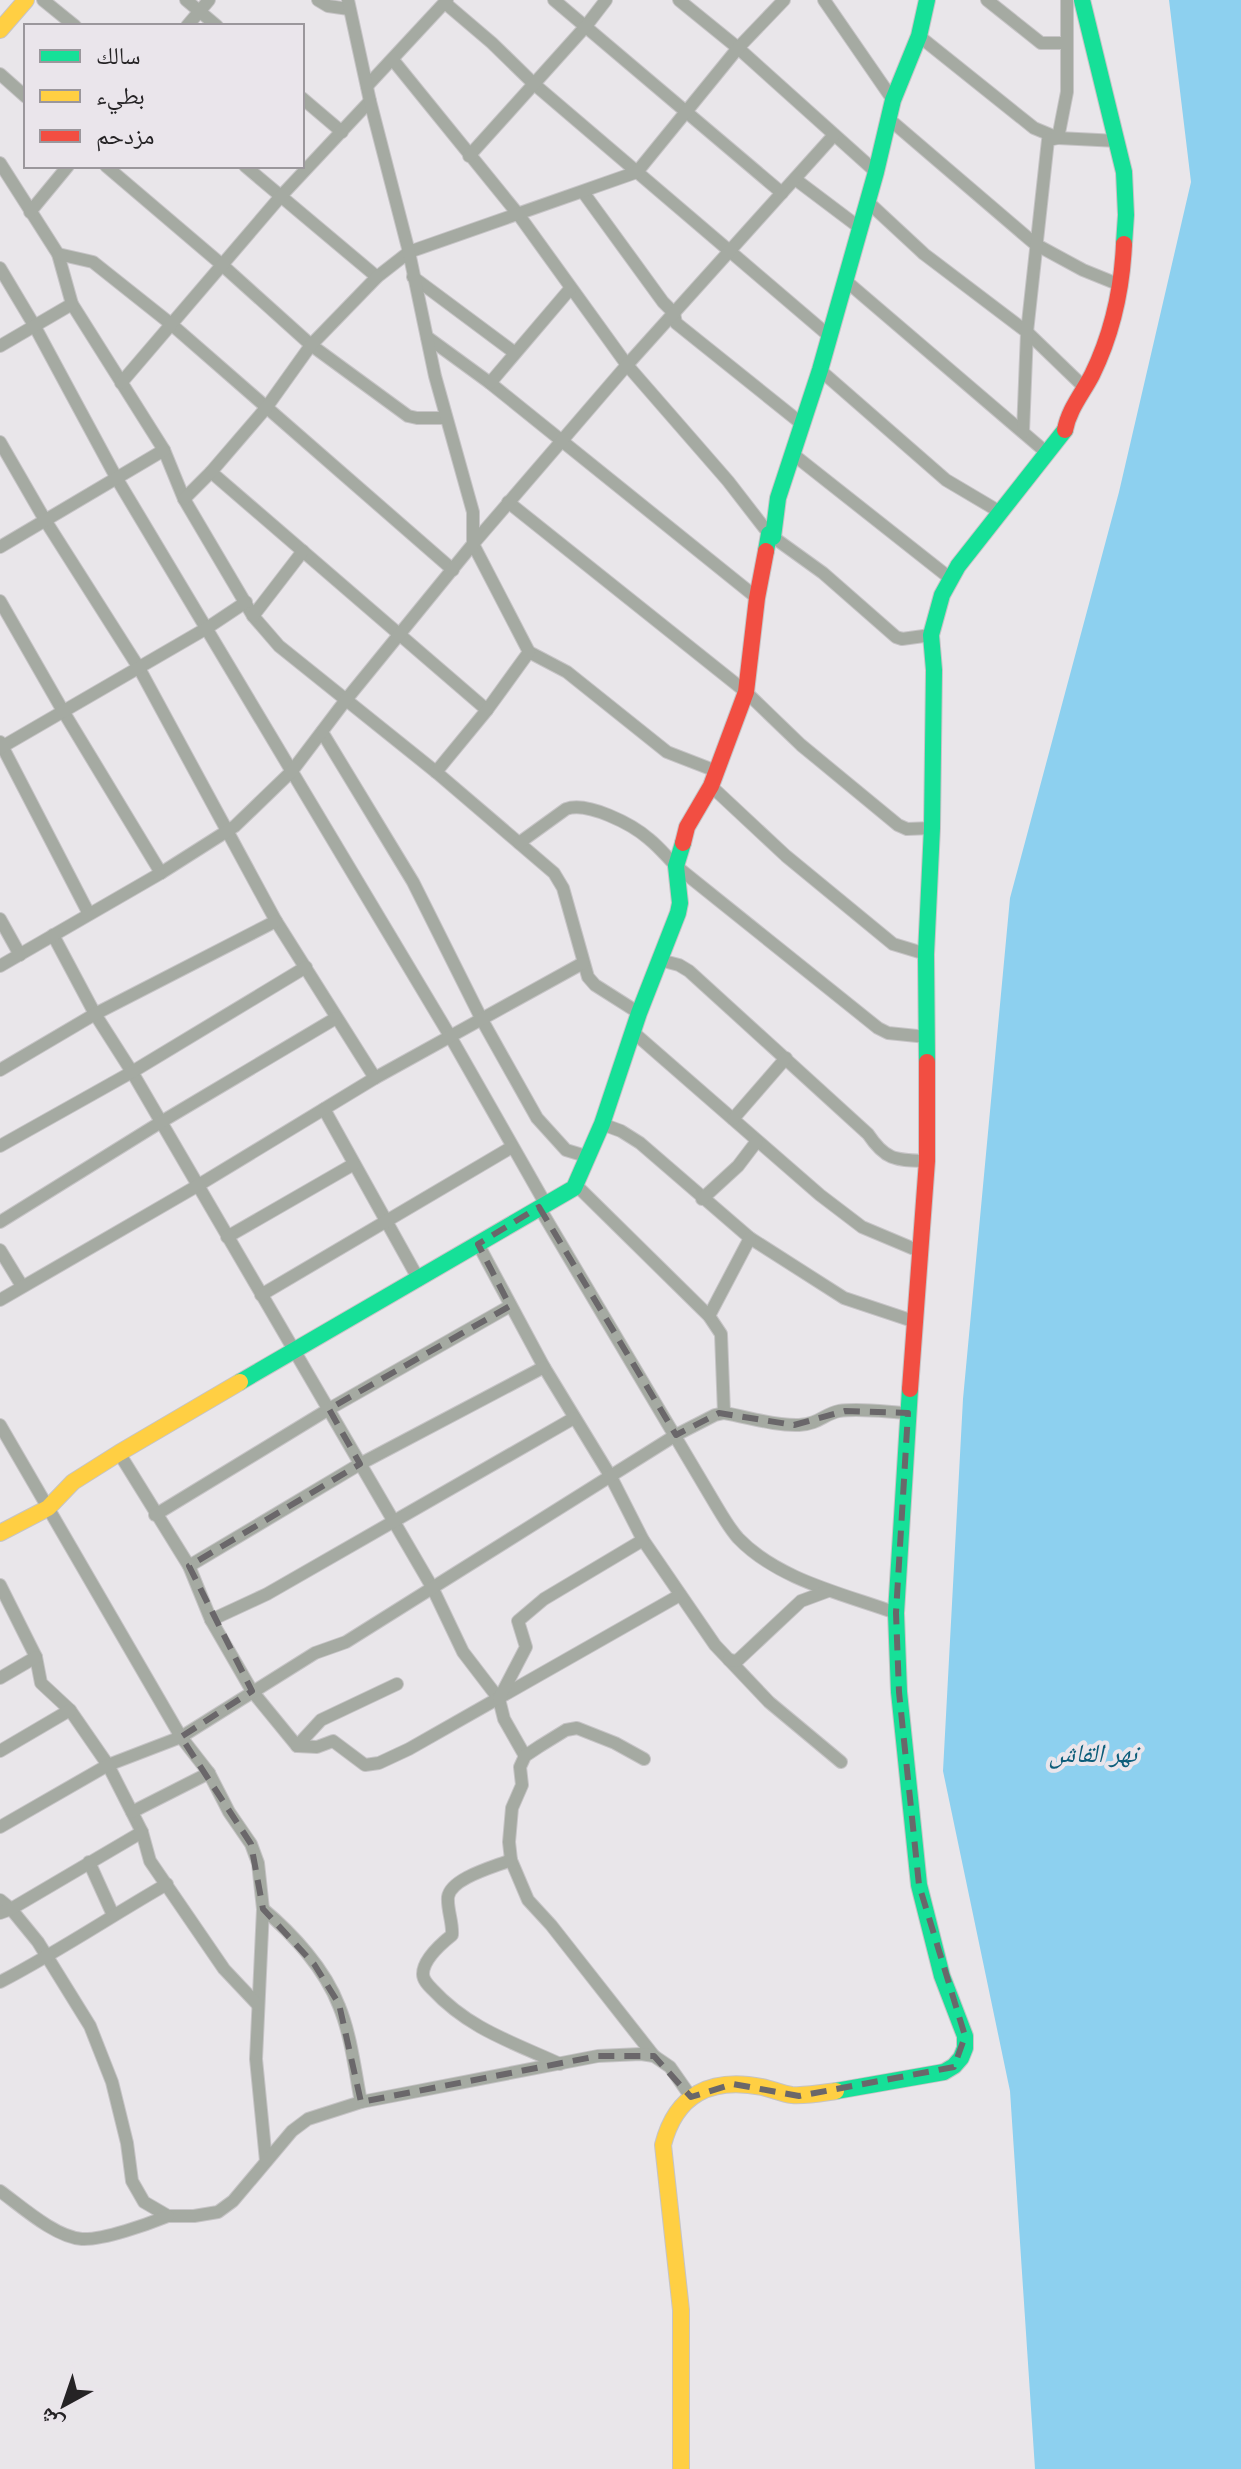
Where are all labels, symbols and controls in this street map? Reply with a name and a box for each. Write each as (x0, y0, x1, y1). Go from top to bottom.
legend (24, 24, 304, 168)
text: سالك (96, 39, 141, 71)
text: بطيء (96, 79, 145, 115)
text: مزدحم (96, 119, 155, 152)
water label: نهر القاش (1049, 1735, 1141, 1769)
north arrow (24, 2365, 104, 2445)
text: ش (33, 2402, 69, 2439)

